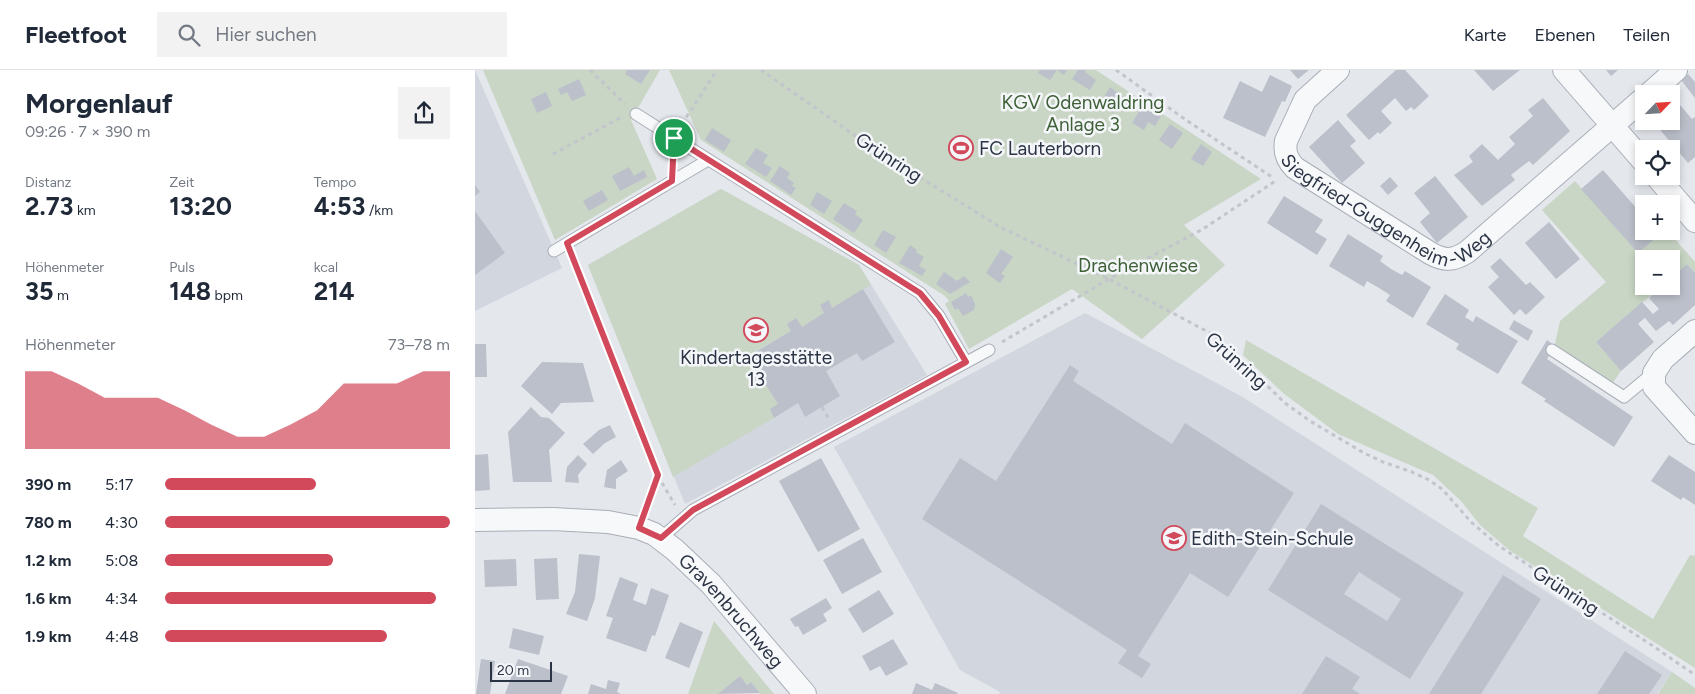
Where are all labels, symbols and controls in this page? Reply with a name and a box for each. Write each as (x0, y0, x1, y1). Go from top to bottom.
search box (157, 12, 507, 57)
text: Fleetfoot (25, 20, 127, 49)
icon: search (175, 21, 203, 49)
text: Hier suchen (215, 23, 317, 46)
text: Karte (1464, 24, 1506, 46)
text: Ebenen (1534, 24, 1595, 46)
text: Teilen (1623, 24, 1670, 46)
north arrow (1635, 85, 1680, 130)
map controls (1635, 85, 1680, 295)
text: Morgenlauf (25, 86, 173, 120)
button: share (398, 87, 450, 139)
park label: KGV Odenwaldring Anlage 3 (1002, 91, 1164, 136)
pin (653, 117, 695, 159)
text: 09:26 · 7 × 390 m (25, 122, 150, 141)
icon: arrive (660, 124, 688, 152)
street label: Grünring (851, 127, 926, 187)
sports icon: FC Lauterborn (948, 135, 974, 161)
place label: FC Lauterborn (979, 137, 1101, 160)
button: locate (1635, 140, 1680, 185)
street label: Siegfried-Guggenheim-Weg (1276, 150, 1495, 272)
text: Distanz (25, 174, 72, 191)
text: Zeit (169, 174, 195, 191)
text: Tempo (314, 174, 356, 191)
text: 2.73 (25, 191, 73, 221)
text: 13:20 (169, 191, 232, 221)
text: 4:53 (314, 191, 365, 221)
button: + (1635, 195, 1680, 240)
text: km (73, 202, 96, 219)
text: /km (365, 202, 393, 219)
button: − (1635, 250, 1680, 295)
park label: Drachenwiese (1078, 254, 1198, 277)
text: Höhenmeter (25, 259, 104, 276)
text: Puls (169, 259, 195, 276)
text: kcal (314, 259, 338, 276)
text: 35 (25, 276, 53, 306)
text: 148 (169, 276, 211, 306)
text: 214 (314, 276, 355, 306)
text: m (53, 287, 69, 304)
text: bpm (211, 287, 243, 304)
school or university icon: Kindertagesstätte 13 (743, 317, 769, 343)
street label: Grünring (1201, 327, 1272, 394)
text: Höhenmeter (25, 335, 115, 354)
text: 73–78 m (388, 335, 450, 354)
place label: Kindertagesstätte 13 (680, 346, 832, 391)
text: 390 m (25, 475, 71, 494)
text: 5:17 (105, 475, 133, 494)
text: 780 m (25, 513, 72, 532)
text: 4:30 (105, 513, 138, 532)
school or university icon: Edith-Stein-Schule (1161, 525, 1187, 551)
place label: Edith-Stein-Schule (1191, 527, 1353, 550)
street label: Gravenbruchweg (674, 549, 788, 673)
text: 1.2 km (25, 551, 71, 570)
text: 5:08 (105, 551, 138, 570)
street label: Grünring (1528, 560, 1603, 620)
text: 1.6 km (25, 589, 71, 608)
text: 4:34 (105, 589, 138, 608)
text: 1.9 km (25, 627, 71, 646)
text: 4:48 (105, 627, 139, 646)
scale bar (490, 659, 553, 682)
text: 20 m (497, 662, 529, 679)

